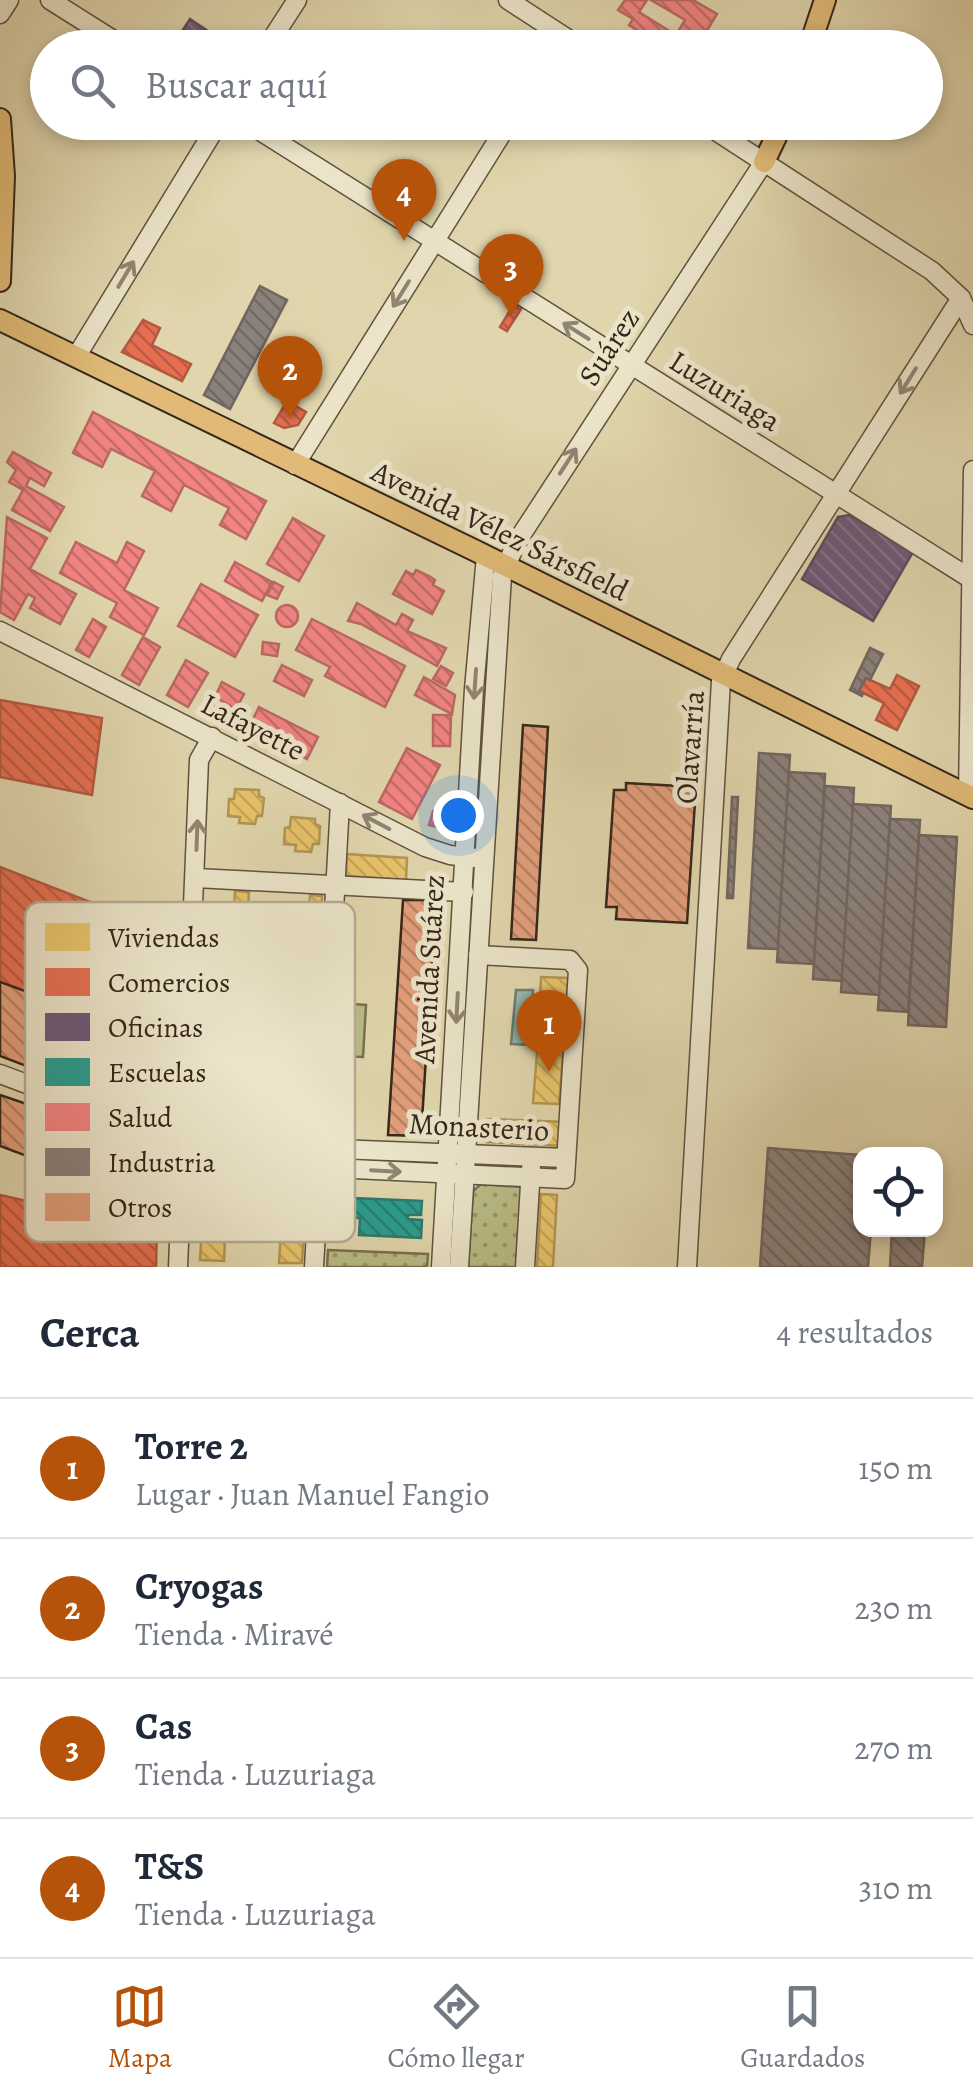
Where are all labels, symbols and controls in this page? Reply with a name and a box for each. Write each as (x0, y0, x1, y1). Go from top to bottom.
search box (30, 30, 943, 140)
icon: search (65, 58, 120, 113)
text: Buscar aquí (145, 59, 328, 111)
pin: 4 (372, 158, 436, 241)
pin: 3 (478, 234, 544, 316)
one-way arrow (116, 260, 136, 289)
one-way arrow (391, 279, 411, 308)
street label: Suárez (569, 301, 649, 393)
one-way arrow (562, 321, 591, 341)
pin: 2 (258, 336, 322, 418)
street label: Luzuriaga (662, 341, 788, 441)
one-way arrow (898, 366, 919, 394)
one-way arrow (558, 448, 579, 476)
street label: Avenida Vélez Sársfield (364, 451, 636, 611)
one-way arrow (465, 667, 484, 699)
street label: Lafayette (194, 684, 312, 770)
street label: Olavarría (666, 689, 714, 805)
your location (433, 790, 484, 841)
one-way arrow (362, 811, 392, 831)
one-way arrow (187, 820, 206, 852)
street label: Avenida Suárez (404, 874, 454, 1065)
legend (25, 902, 355, 1242)
text: Viviendas (107, 919, 219, 957)
text: Comercios (108, 964, 230, 1002)
pin: 1 (516, 990, 582, 1072)
one-way arrow (447, 992, 466, 1024)
text: Oficinas (108, 1009, 203, 1047)
text: Escuelas (108, 1054, 207, 1092)
text: Salud (108, 1099, 173, 1137)
street label: Monasterio (408, 1103, 550, 1151)
text: Industria (108, 1144, 216, 1182)
map controls (853, 1147, 943, 1237)
button: locate (853, 1147, 943, 1237)
one-way arrow (370, 1162, 402, 1181)
text: Otros (108, 1189, 172, 1227)
text: Cerca (40, 1304, 139, 1361)
text: 4 resultados (776, 1310, 933, 1354)
text: Torre 2 (135, 1420, 248, 1472)
text: 1 (67, 1446, 78, 1490)
text: 150 m (858, 1446, 933, 1490)
text: Lugar · Juan Manuel Fangio (135, 1472, 489, 1516)
text: Cryogas (135, 1560, 263, 1612)
text: 2 (65, 1586, 80, 1630)
text: 230 m (854, 1586, 933, 1630)
text: Tienda · Miravé (135, 1612, 334, 1656)
text: Cas (135, 1700, 192, 1752)
text: 3 (66, 1726, 79, 1770)
text: 270 m (854, 1726, 933, 1770)
text: Tienda · Luzuriaga (135, 1752, 376, 1796)
text: T&S (135, 1840, 204, 1892)
text: 4 (65, 1866, 80, 1910)
text: 310 m (859, 1866, 933, 1910)
text: Tienda · Luzuriaga (135, 1892, 376, 1936)
tab: Mapa (108, 1979, 172, 2077)
tab: Cómo llegar (388, 1979, 525, 2077)
tab: Guardados (740, 1979, 865, 2077)

